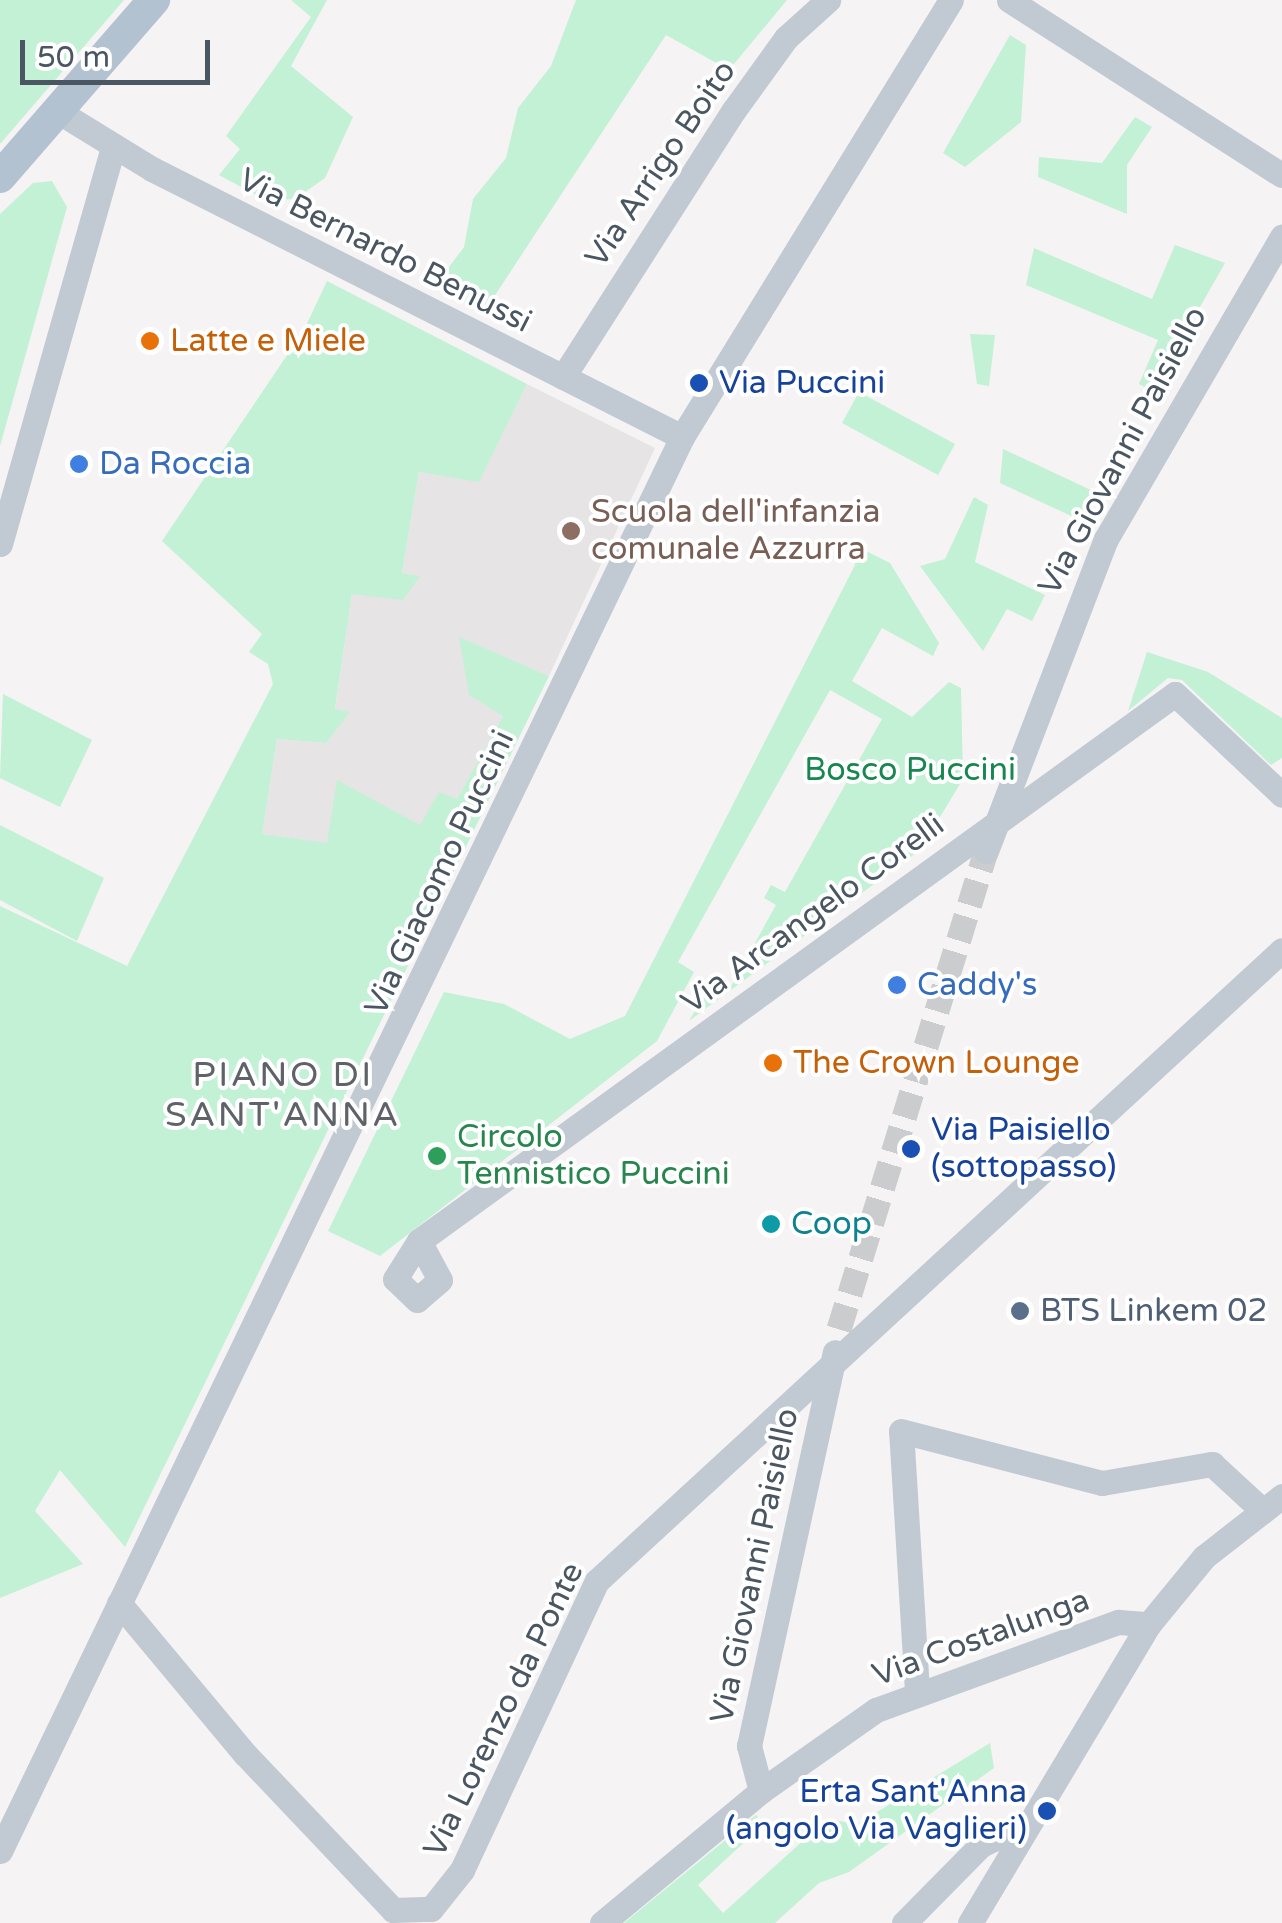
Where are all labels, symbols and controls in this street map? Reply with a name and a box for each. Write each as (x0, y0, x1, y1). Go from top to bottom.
scale bar (25, 20, 215, 82)
text: 50 m (37, 39, 110, 76)
street label: Via Arrigo Boito (578, 53, 744, 275)
street label: Via Bernardo Benussi (232, 160, 538, 342)
street label: Via Giovanni Paisiello (1031, 300, 1215, 602)
place label: Latte e Miele (170, 322, 366, 360)
marker: Latte e Miele (139, 330, 161, 352)
place label: Via Puccini (719, 364, 885, 402)
marker: Via Puccini (688, 372, 710, 394)
place label: Da Roccia (99, 445, 251, 483)
marker: Da Roccia (68, 453, 90, 475)
place label: Scuola dell'infanzia comunale Azzurra (591, 494, 880, 569)
marker: Scuola dell'infanzia comunale Azzurra (560, 520, 582, 542)
street label: Via Giacomo Puccini (357, 724, 523, 1022)
park label: Bosco Puccini (804, 751, 1016, 789)
street label: Via Arcangelo Corelli (674, 806, 952, 1022)
place label: Caddy's (917, 966, 1037, 1004)
marker: Caddy's (886, 974, 908, 996)
place label: The Crown Lounge (793, 1044, 1080, 1082)
marker: The Crown Lounge (762, 1052, 784, 1074)
district label: PIANO DI SANT'ANNA (165, 1054, 401, 1136)
place label: Via Paisiello (sottopasso) (931, 1112, 1116, 1187)
place label: Circolo Tennistico Puccini (457, 1119, 730, 1194)
marker: Via Paisiello (sottopasso) (900, 1138, 922, 1160)
marker: Circolo Tennistico Puccini (426, 1145, 448, 1167)
place label: Coop (791, 1205, 872, 1243)
marker: Coop (760, 1213, 782, 1235)
place label: BTS Linkem 02 (1040, 1292, 1267, 1330)
marker: BTS Linkem 02 (1009, 1300, 1031, 1322)
street label: Via Giovanni Paisiello (703, 1405, 807, 1727)
street label: Via Lorenzo da Ponte (416, 1556, 592, 1864)
street label: Via Costalunga (867, 1581, 1095, 1695)
place label: Erta Sant'Anna (angolo Via Vaglieri) (726, 1774, 1027, 1849)
marker: Erta Sant'Anna (angolo Via Vaglieri) (1036, 1800, 1058, 1822)

